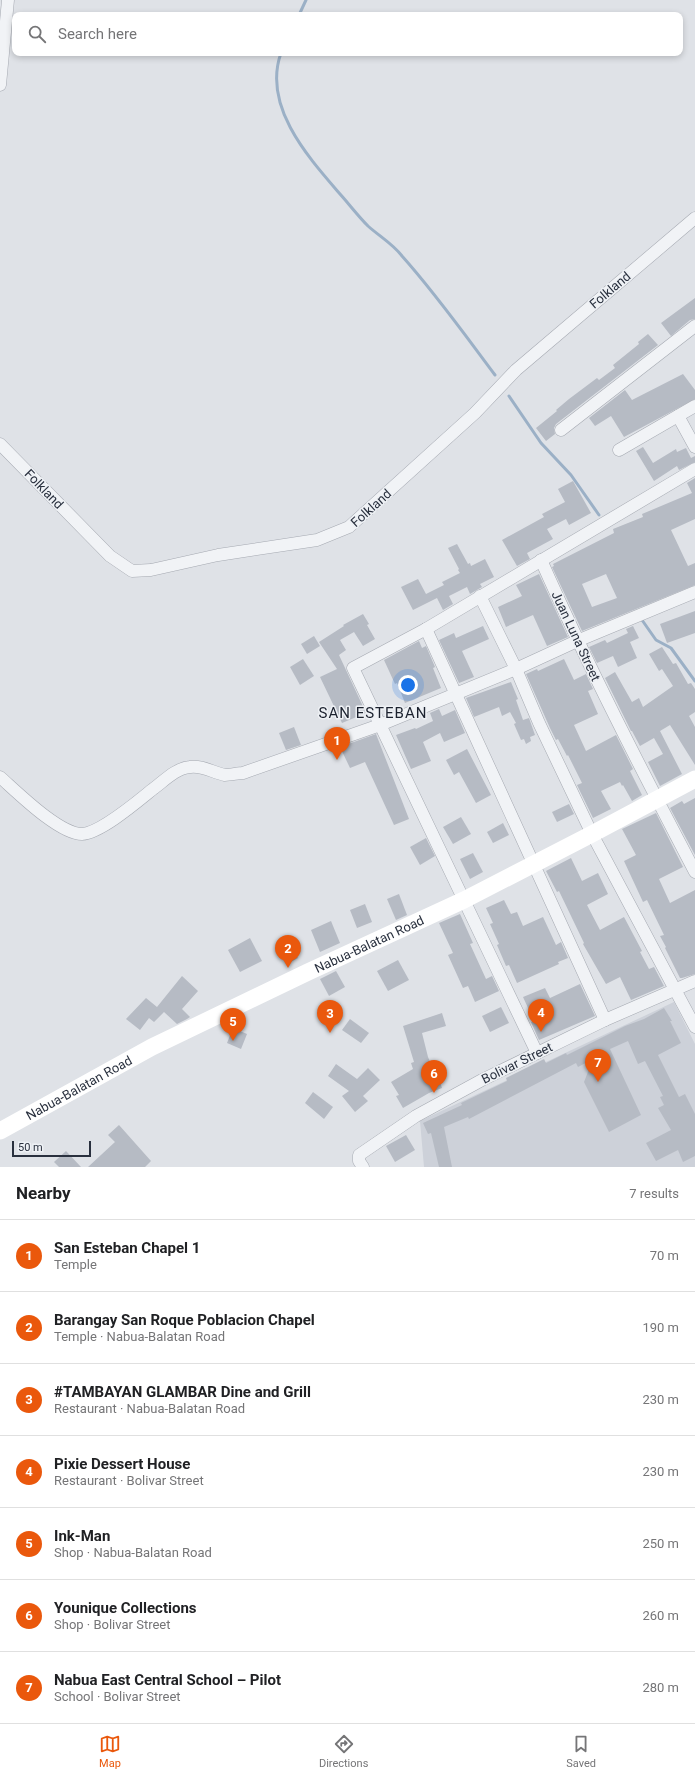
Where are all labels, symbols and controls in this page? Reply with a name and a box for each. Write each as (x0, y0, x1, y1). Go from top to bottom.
search box (12, 12, 683, 56)
icon: search (26, 23, 48, 45)
text: Search here (58, 25, 137, 43)
street label: Folkland (586, 269, 634, 311)
street label: Folkland (22, 466, 66, 512)
street label: Folkland (348, 486, 394, 530)
street label: Juan Luna Street (549, 589, 603, 683)
your location (398, 675, 418, 695)
district label: SAN ESTEBAN (319, 704, 427, 722)
pin: 1 (324, 727, 350, 760)
street label: Nabua-Balatan Road (312, 912, 426, 975)
pin: 2 (275, 935, 301, 968)
pin: 4 (528, 999, 554, 1032)
pin: 3 (317, 1000, 343, 1033)
pin: 5 (220, 1008, 246, 1041)
street label: Bolivar Street (479, 1039, 555, 1087)
pin: 7 (585, 1049, 611, 1082)
street label: Nabua-Balatan Road (23, 1052, 134, 1123)
pin: 6 (421, 1060, 447, 1093)
scale bar (12, 1139, 91, 1158)
text: 50 m (18, 1141, 43, 1154)
text: Nearby (16, 1183, 71, 1203)
text: 7 results (629, 1186, 679, 1201)
text: San Esteban Chapel 1 (54, 1239, 200, 1257)
text: 1 (25, 1248, 33, 1263)
text: 70 m (650, 1248, 679, 1263)
text: Temple (54, 1257, 97, 1272)
text: Barangay San Roque Poblacion Chapel (54, 1311, 315, 1329)
text: 2 (25, 1320, 33, 1335)
text: 190 m (642, 1320, 679, 1335)
text: Temple · Nabua-Balatan Road (54, 1329, 225, 1344)
text: #TAMBAYAN GLAMBAR Dine and Grill (54, 1383, 311, 1401)
text: 3 (25, 1392, 33, 1407)
text: 230 m (642, 1392, 679, 1407)
text: Restaurant · Nabua-Balatan Road (54, 1401, 245, 1416)
text: Pixie Dessert House (54, 1455, 190, 1473)
text: 4 (25, 1464, 33, 1479)
text: 230 m (642, 1464, 679, 1479)
text: Restaurant · Bolivar Street (54, 1473, 204, 1488)
text: Ink-Man (54, 1527, 110, 1545)
text: 5 (25, 1536, 33, 1551)
text: 250 m (642, 1536, 679, 1551)
text: Shop · Nabua-Balatan Road (54, 1545, 212, 1560)
text: Younique Collections (54, 1599, 197, 1617)
text: 6 (25, 1608, 33, 1623)
text: 260 m (642, 1608, 679, 1623)
text: Shop · Bolivar Street (54, 1617, 170, 1632)
text: Nabua East Central School – Pilot (54, 1671, 281, 1689)
text: 7 (25, 1680, 33, 1695)
text: 280 m (642, 1680, 679, 1695)
text: School · Bolivar Street (54, 1689, 181, 1704)
tab: Map (99, 1733, 121, 1770)
tab: Directions (319, 1733, 368, 1770)
tab: Saved (566, 1733, 596, 1770)

